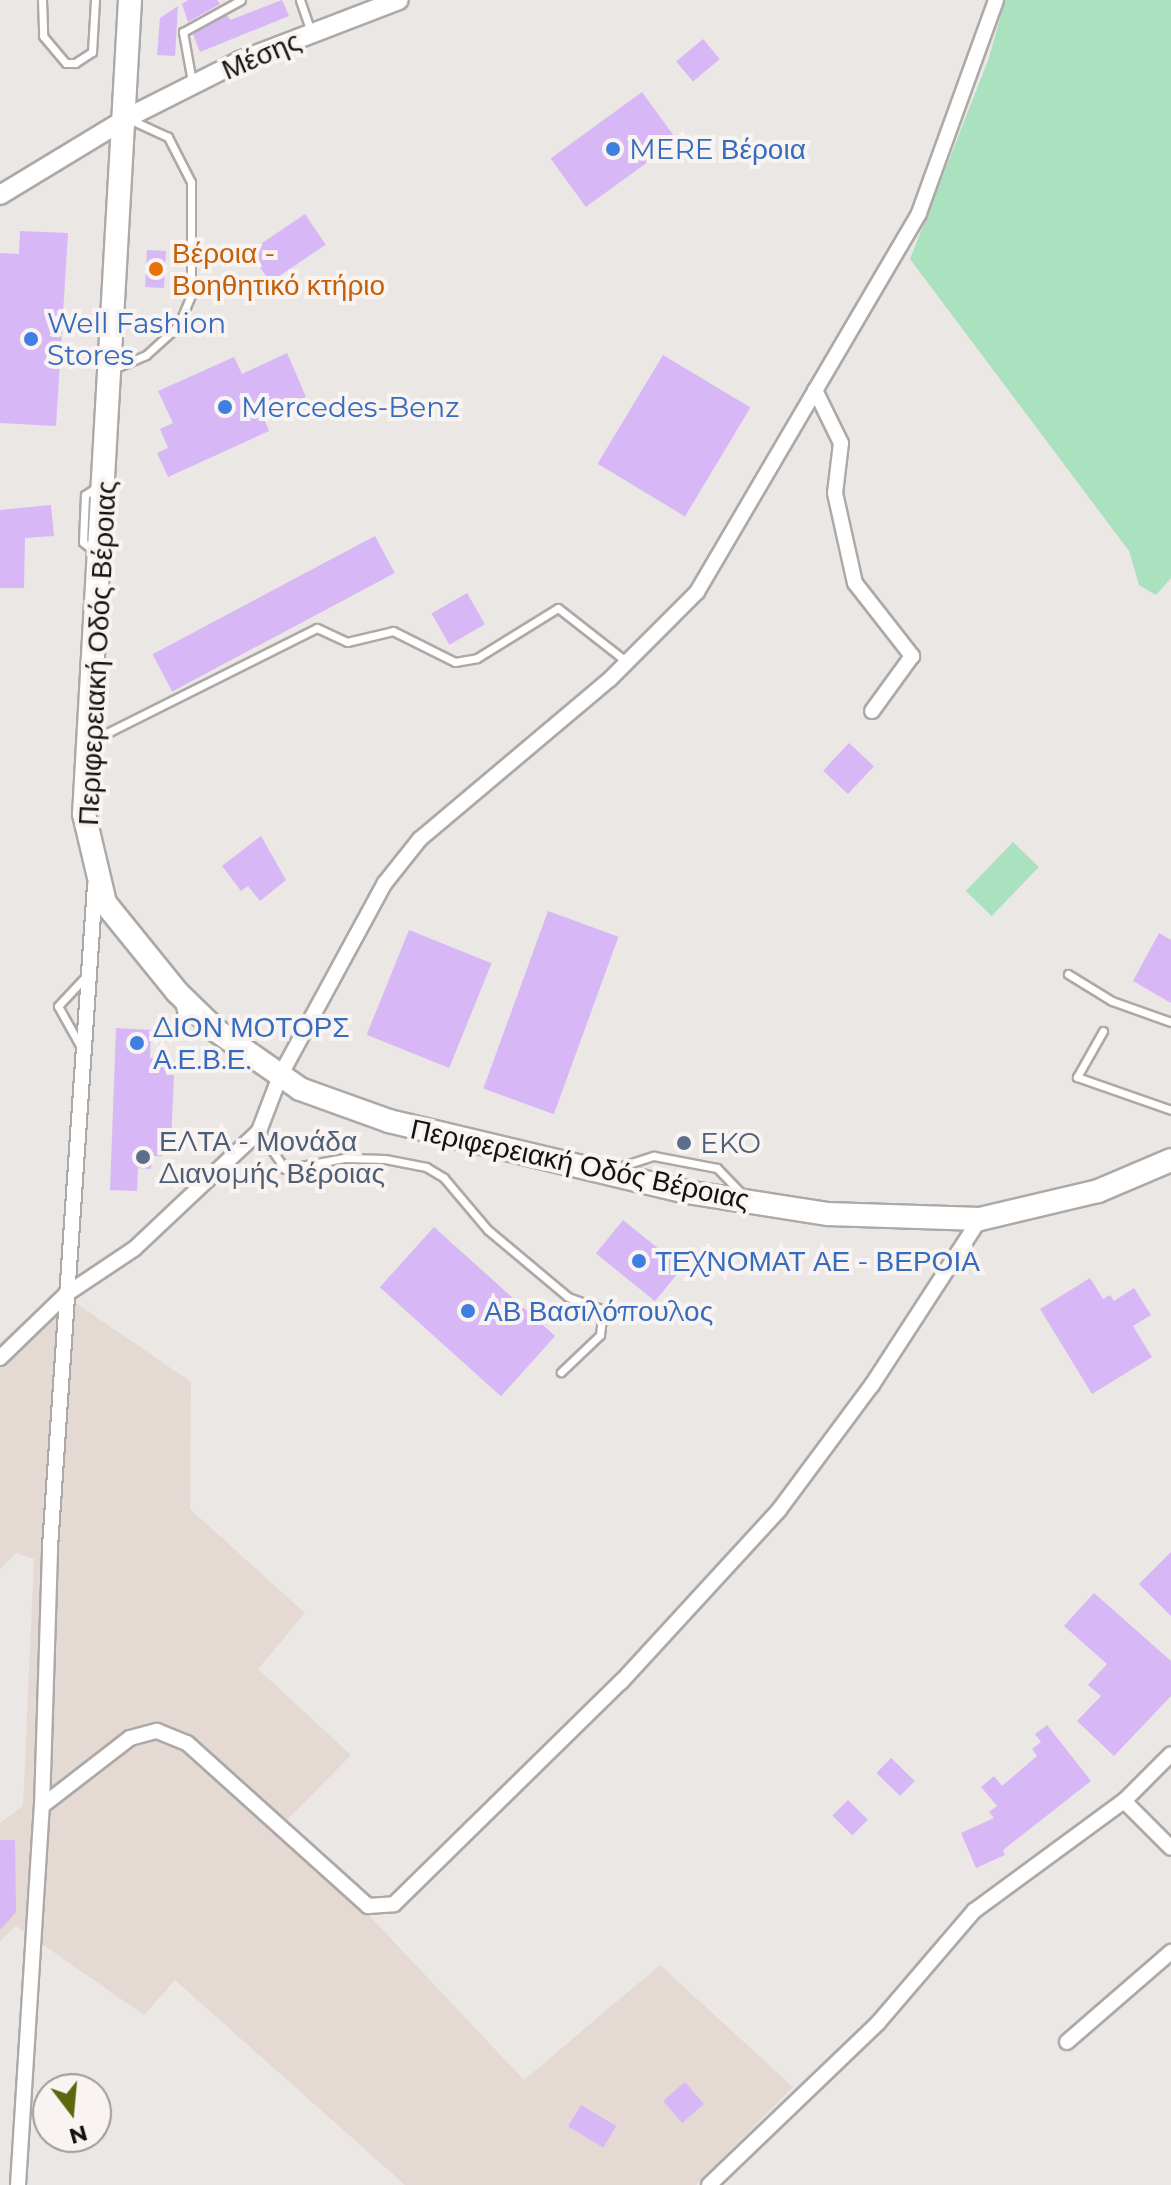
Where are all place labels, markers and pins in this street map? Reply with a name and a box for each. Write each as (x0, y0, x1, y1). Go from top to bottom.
place label: MERE Βέροια (629, 132, 806, 166)
marker: MERE Βέροια (604, 140, 622, 158)
place label: Βέροια - Βοηθητικό κτήριο (172, 236, 385, 302)
marker: Βέροια - Βοηθητικό κτήριο (147, 260, 165, 278)
place label: Well Fashion Stores (47, 306, 226, 372)
marker: Well Fashion Stores (22, 330, 40, 348)
place label: Mercedes-Benz (241, 390, 459, 424)
marker: Mercedes-Benz (216, 398, 234, 416)
place label: ΔΙΟΝ ΜΟΤΟΡΣ Α.Ε.Β.Ε. (153, 1010, 350, 1076)
marker: ΔΙΟΝ ΜΟΤΟΡΣ Α.Ε.Β.Ε. (128, 1034, 146, 1052)
place label: ΕΛΤΑ - Μονάδα Διανομής Βέροιας (159, 1124, 385, 1190)
place label: EKO (700, 1126, 761, 1160)
marker: EKO (675, 1134, 693, 1152)
marker: ΕΛΤΑ - Μονάδα Διανομής Βέροιας (134, 1148, 152, 1166)
place label: ΤΕΧΝΟΜΑΤ ΑΕ - ΒΕΡΟΙΑ (655, 1244, 980, 1278)
marker: ΤΕΧΝΟΜΑΤ ΑΕ - ΒΕΡΟΙΑ (630, 1252, 648, 1270)
place label: ΑΒ Βασιλόπουλος (484, 1294, 713, 1328)
marker: ΑΒ Βασιλόπουλος (459, 1302, 477, 1320)

